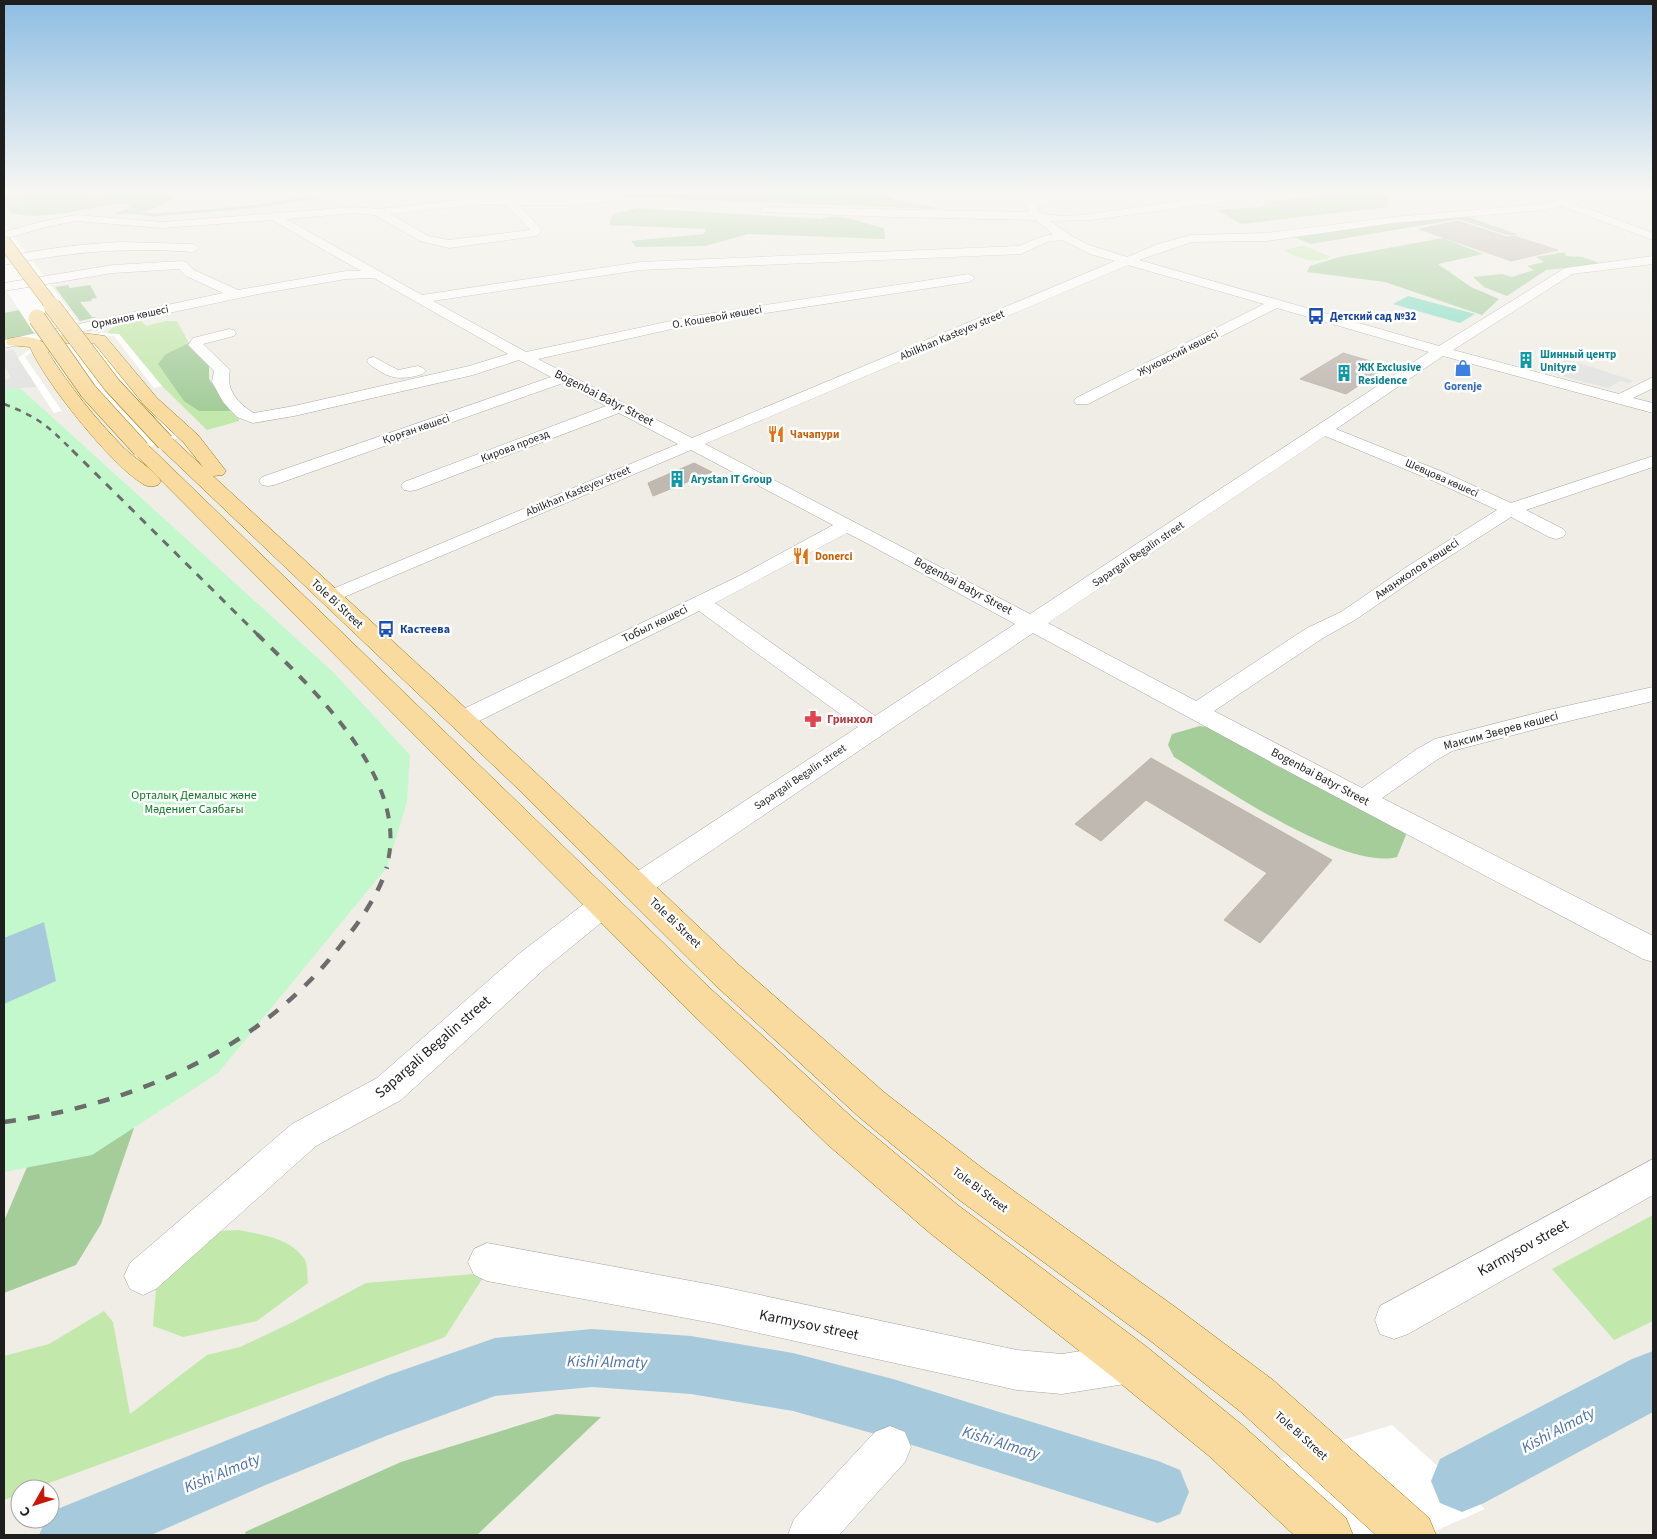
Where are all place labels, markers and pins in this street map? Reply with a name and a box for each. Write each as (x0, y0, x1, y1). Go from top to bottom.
bus stop icon: Детский сад №32 (1306, 306, 1326, 326)
place label: Детский сад №32 (1330, 309, 1416, 324)
place label: Шинный центр Unityre (1540, 347, 1616, 375)
building icon: Шинный центр Unityre (1516, 350, 1536, 370)
shop icon: Gorenje (1453, 358, 1473, 378)
place label: ЖК Exclusive Residence (1358, 360, 1422, 388)
building icon: ЖК Exclusive Residence (1334, 363, 1354, 383)
place label: Gorenje (1444, 379, 1482, 394)
restaurant icon: Чачапури (766, 424, 786, 444)
place label: Чачапури (790, 427, 839, 442)
building icon: Arystan IT Group (667, 469, 687, 489)
place label: Arystan IT Group (690, 472, 772, 487)
restaurant icon: Donerci (791, 546, 811, 566)
place label: Donerci (815, 549, 853, 564)
bus stop icon: Кастеева (376, 619, 396, 639)
place label: Кастеева (400, 621, 450, 638)
pharmacy icon: Гринхол (803, 709, 823, 729)
place label: Гринхол (827, 711, 873, 728)

